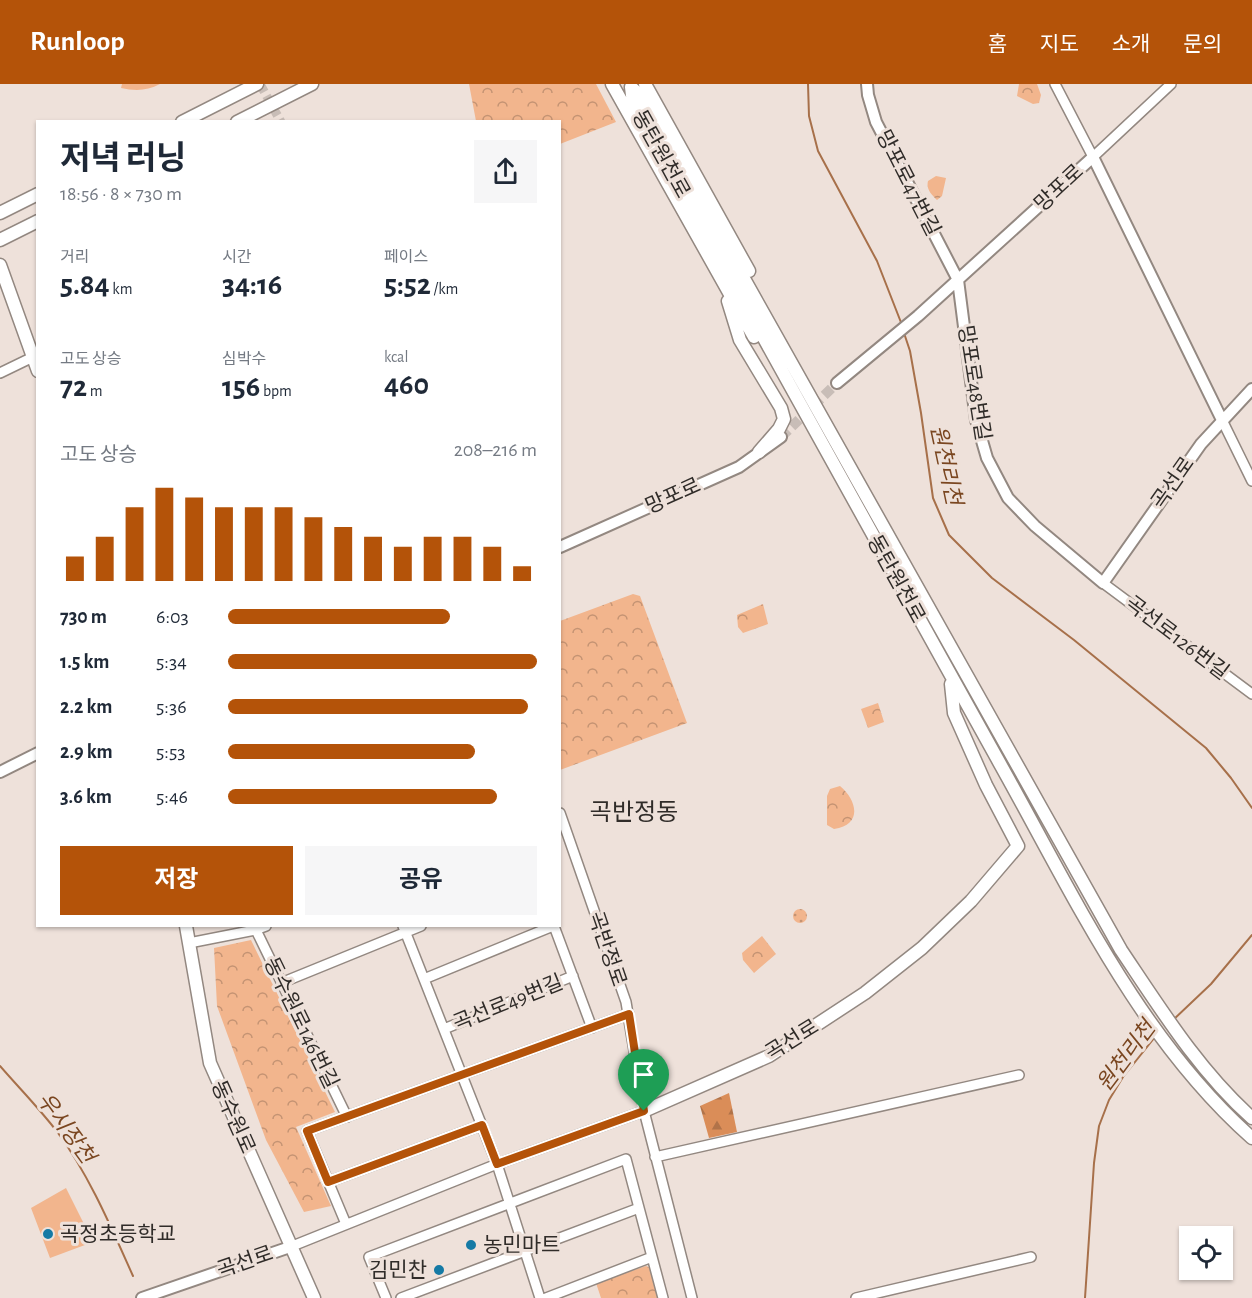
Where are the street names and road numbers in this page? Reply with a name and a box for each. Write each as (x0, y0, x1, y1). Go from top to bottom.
street label: 동탄원천로 (628, 106, 694, 201)
street label: 망포로47번길 (872, 126, 944, 239)
street label: 망포로 (1030, 160, 1087, 215)
street label: 망포로48번길 (955, 324, 994, 442)
street label: 곡선로 (1147, 453, 1198, 513)
street label: 망포로 (642, 474, 704, 517)
street label: 동탄원천로 (863, 531, 929, 626)
street label: 곡선로126번길 (1121, 592, 1233, 683)
street label: 곡반정로 (584, 909, 630, 989)
street label: 동수원로146번길 (260, 954, 343, 1092)
street label: 곡선로49번길 (450, 971, 566, 1035)
street label: 곡선로 (761, 1015, 822, 1064)
street label: 동수원로 (208, 1077, 259, 1157)
street label: 곡선로 (214, 1242, 276, 1281)

